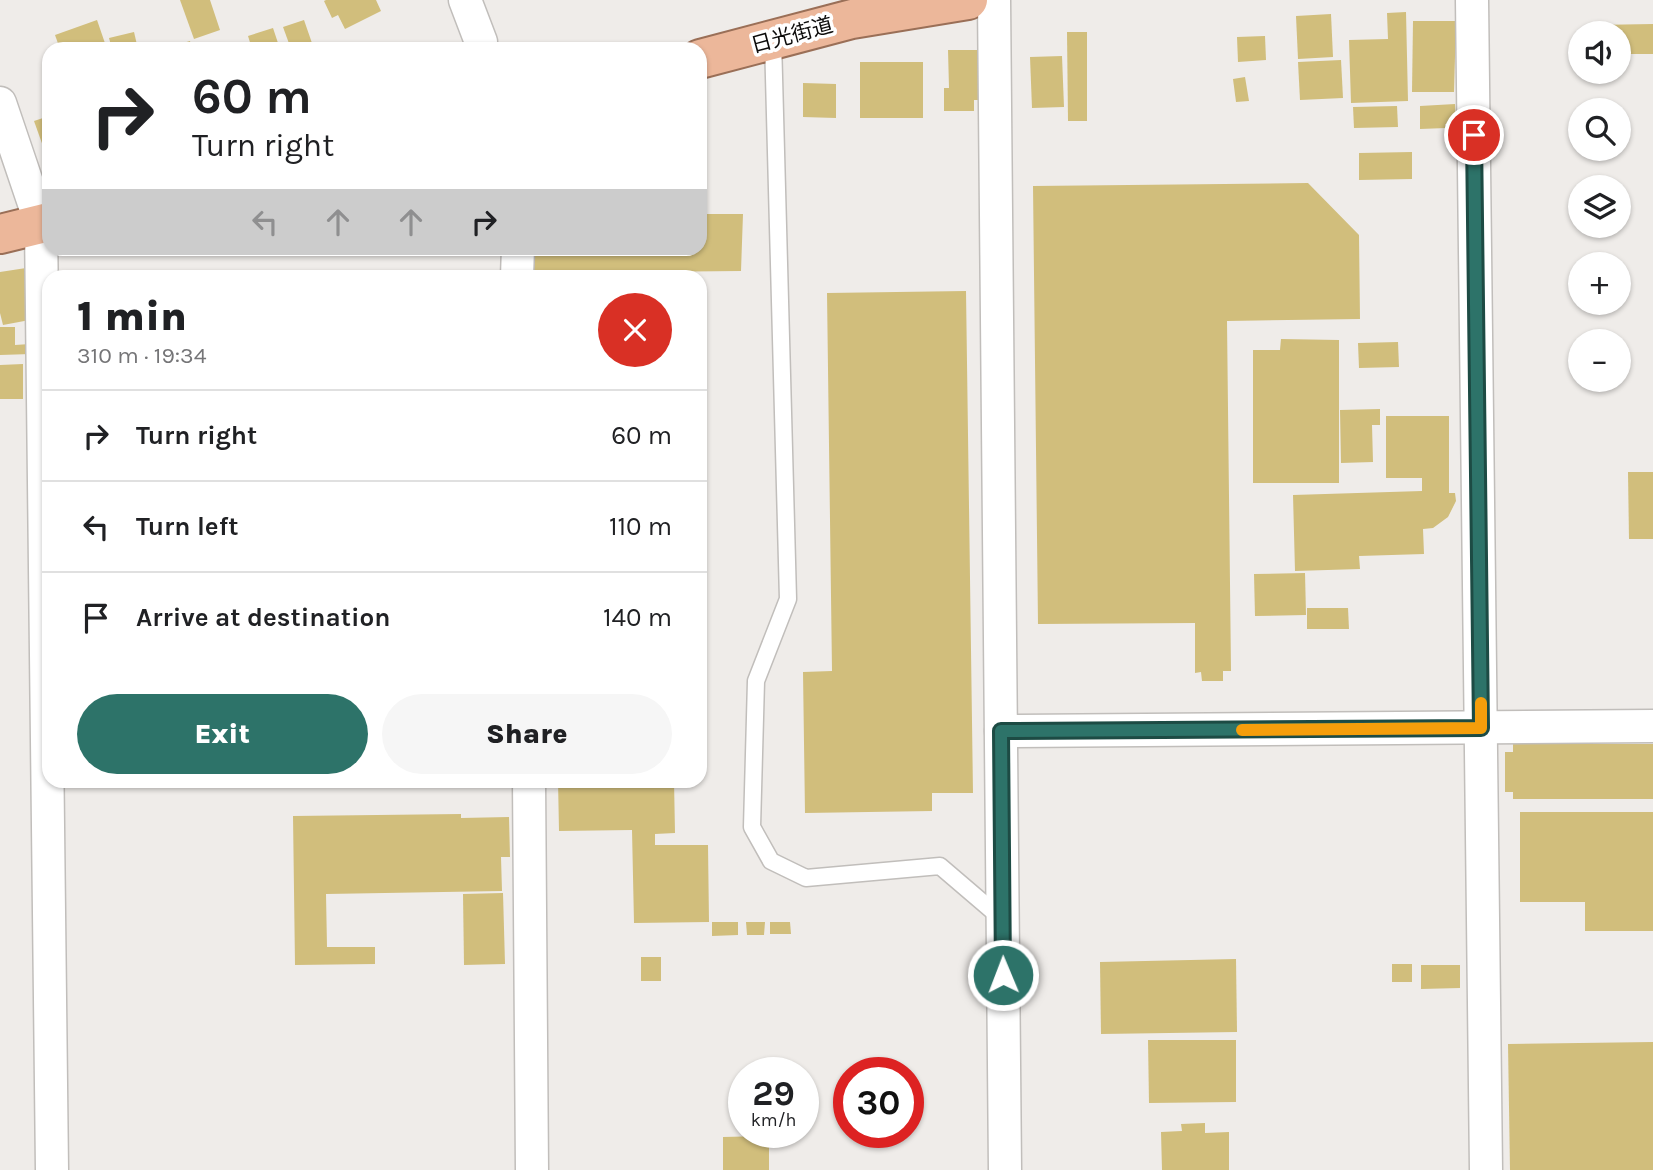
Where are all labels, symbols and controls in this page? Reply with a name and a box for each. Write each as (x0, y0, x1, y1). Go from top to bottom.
street label: 日光街道 (748, 13, 836, 57)
map controls (1568, 21, 1631, 392)
button: sound (1568, 21, 1631, 84)
text: 60 m (192, 68, 312, 125)
icon: right (77, 70, 168, 161)
button: search (1568, 98, 1631, 161)
pin (1444, 105, 1504, 165)
icon: arrive (1455, 116, 1493, 154)
text: Turn right (192, 127, 334, 164)
button: layers (1568, 175, 1631, 238)
icon: left (246, 203, 284, 241)
icon: ahead (319, 203, 357, 241)
icon: ahead (392, 203, 430, 241)
icon: right (465, 203, 503, 241)
button: + (1568, 252, 1631, 315)
text: 1 min (77, 291, 187, 341)
button: close (598, 293, 672, 367)
button: − (1568, 329, 1631, 392)
text: 310 m · 19:34 (77, 342, 207, 369)
icon: right (77, 417, 115, 455)
text: Turn right (136, 420, 257, 451)
text: 60 m (611, 420, 672, 451)
icon: left (77, 508, 115, 546)
text: Turn left (136, 511, 238, 542)
text: 110 m (609, 511, 672, 542)
icon: arrive (77, 599, 115, 637)
text: Arrive at destination (136, 602, 390, 633)
text: 140 m (603, 602, 672, 633)
button: Exit (77, 694, 368, 774)
button: Share (382, 694, 672, 774)
position arrow (966, 938, 1040, 1012)
speed limit sign: 30 (833, 1057, 924, 1148)
text: 29 (752, 1073, 795, 1114)
text: km/h (751, 1109, 796, 1131)

